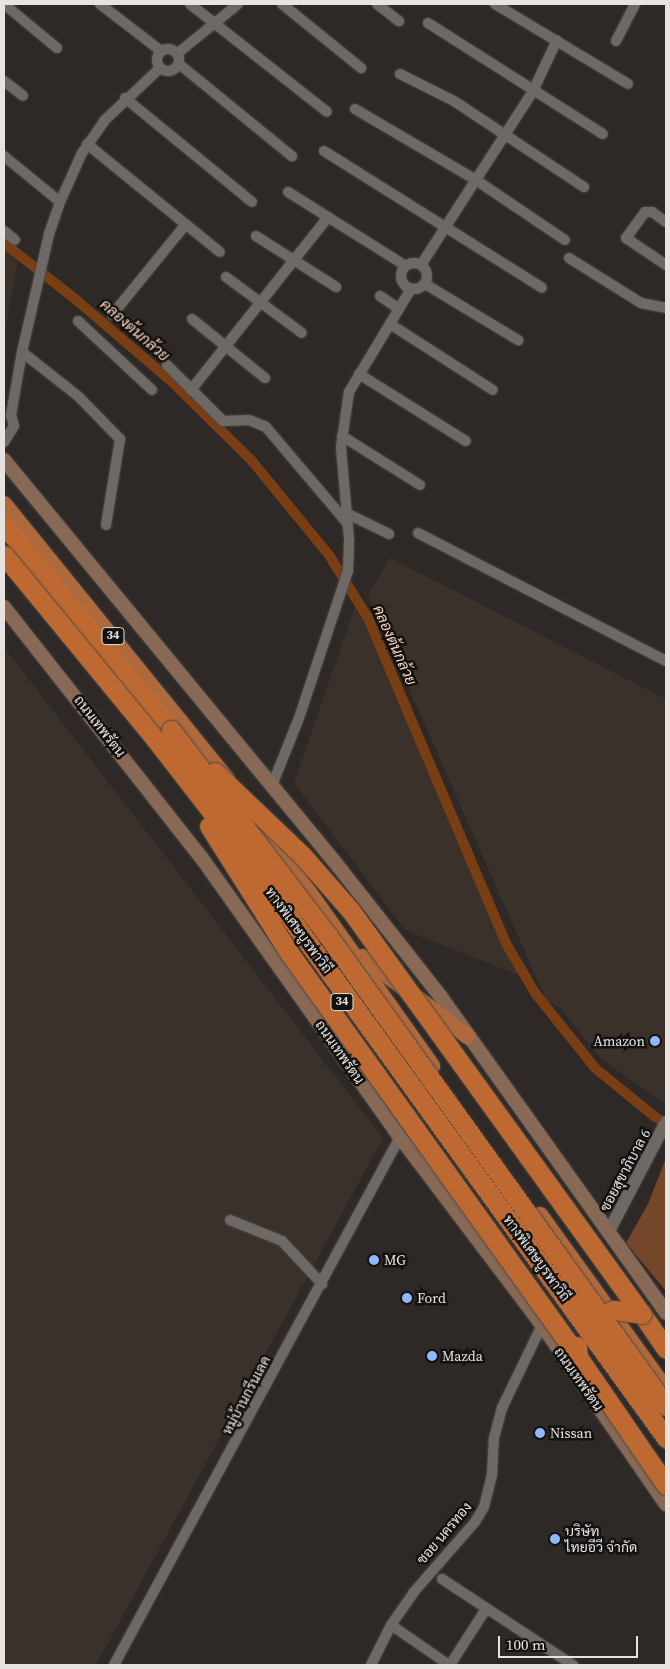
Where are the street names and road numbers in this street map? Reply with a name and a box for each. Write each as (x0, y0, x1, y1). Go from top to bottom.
road number: 34 (100, 626, 126, 646)
street label: ถนนเทพรัตน (71, 692, 129, 760)
street label: ทางพิเศษบูรพาวิถี (262, 884, 336, 976)
road number: 34 (330, 992, 354, 1012)
street label: ถนนเทพรัตน (312, 1017, 368, 1087)
street label: ซอยสุขาภิบาล 6 (596, 1126, 654, 1214)
street label: ทางพิเศษบูรพาวิถี (500, 1212, 574, 1304)
street label: ถนนเทพรัตน (551, 1344, 607, 1414)
street label: หมู่บ้านกรีนเลค (218, 1353, 274, 1437)
street label: ซอย นครทอง (413, 1498, 475, 1568)

